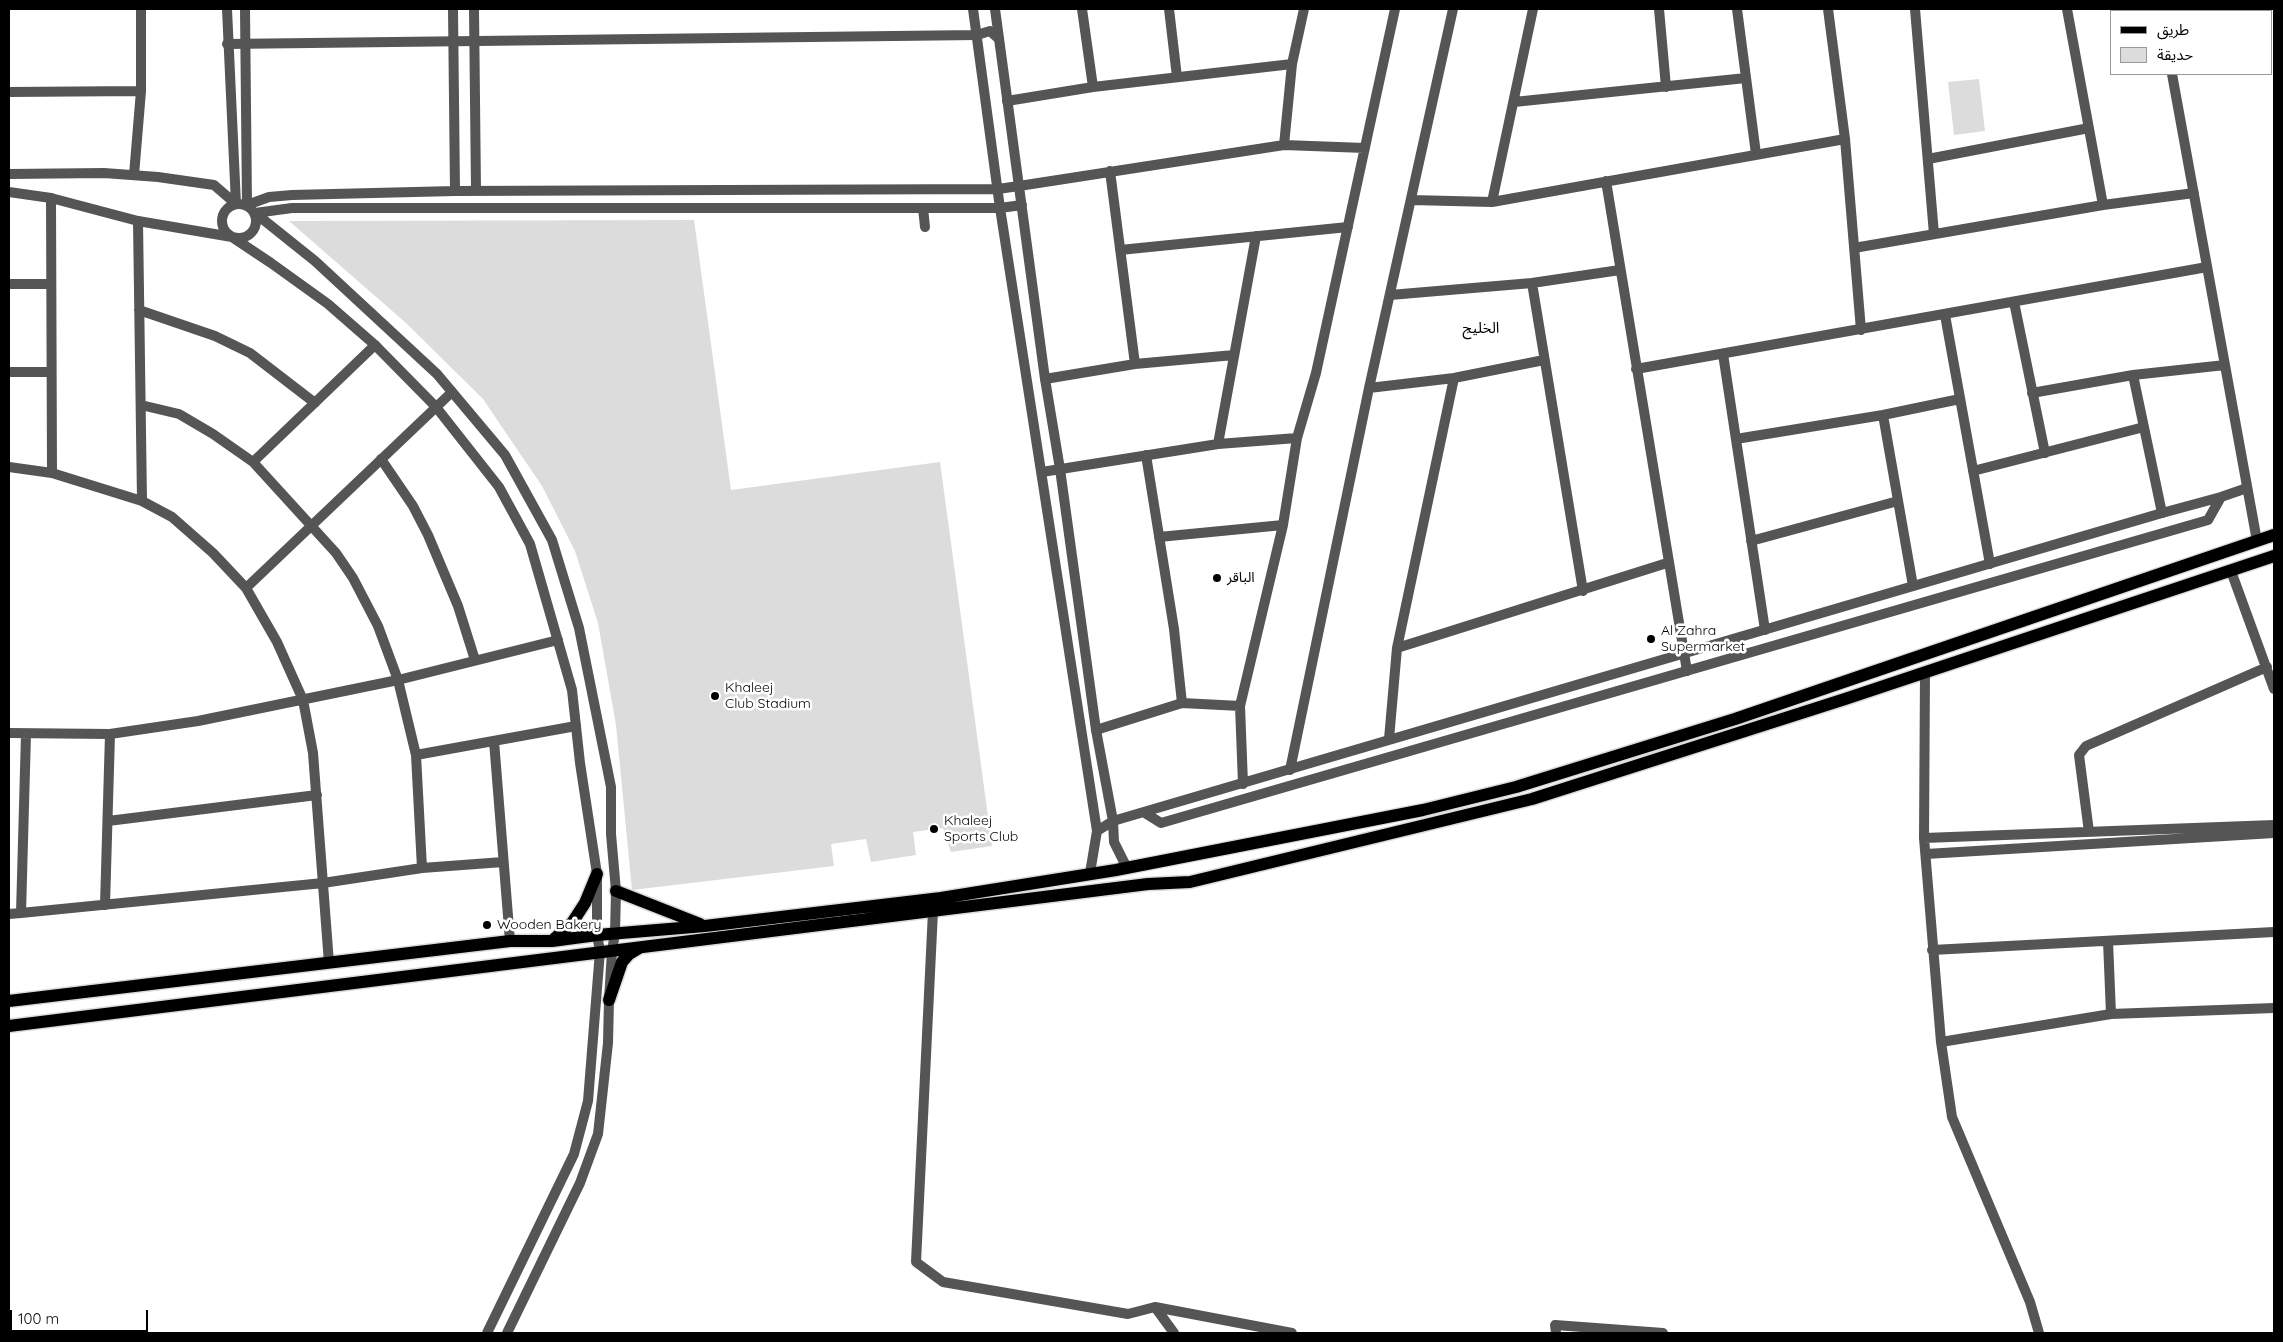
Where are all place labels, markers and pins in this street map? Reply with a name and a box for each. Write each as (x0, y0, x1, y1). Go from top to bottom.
place label: الباقر (1227, 570, 1255, 586)
marker: الباقر (1211, 572, 1223, 584)
place label: Al Zahra Supermarket (1661, 623, 1745, 656)
marker: Al Zahra Supermarket (1645, 633, 1657, 645)
place label: Khaleej Club Stadium (725, 680, 811, 712)
marker: Khaleej Club Stadium (709, 690, 721, 702)
place label: Khaleej Sports Club (944, 813, 1018, 846)
marker: Khaleej Sports Club (928, 823, 940, 835)
place label: Wooden Bakery (497, 917, 602, 933)
marker: Wooden Bakery (481, 919, 493, 931)

